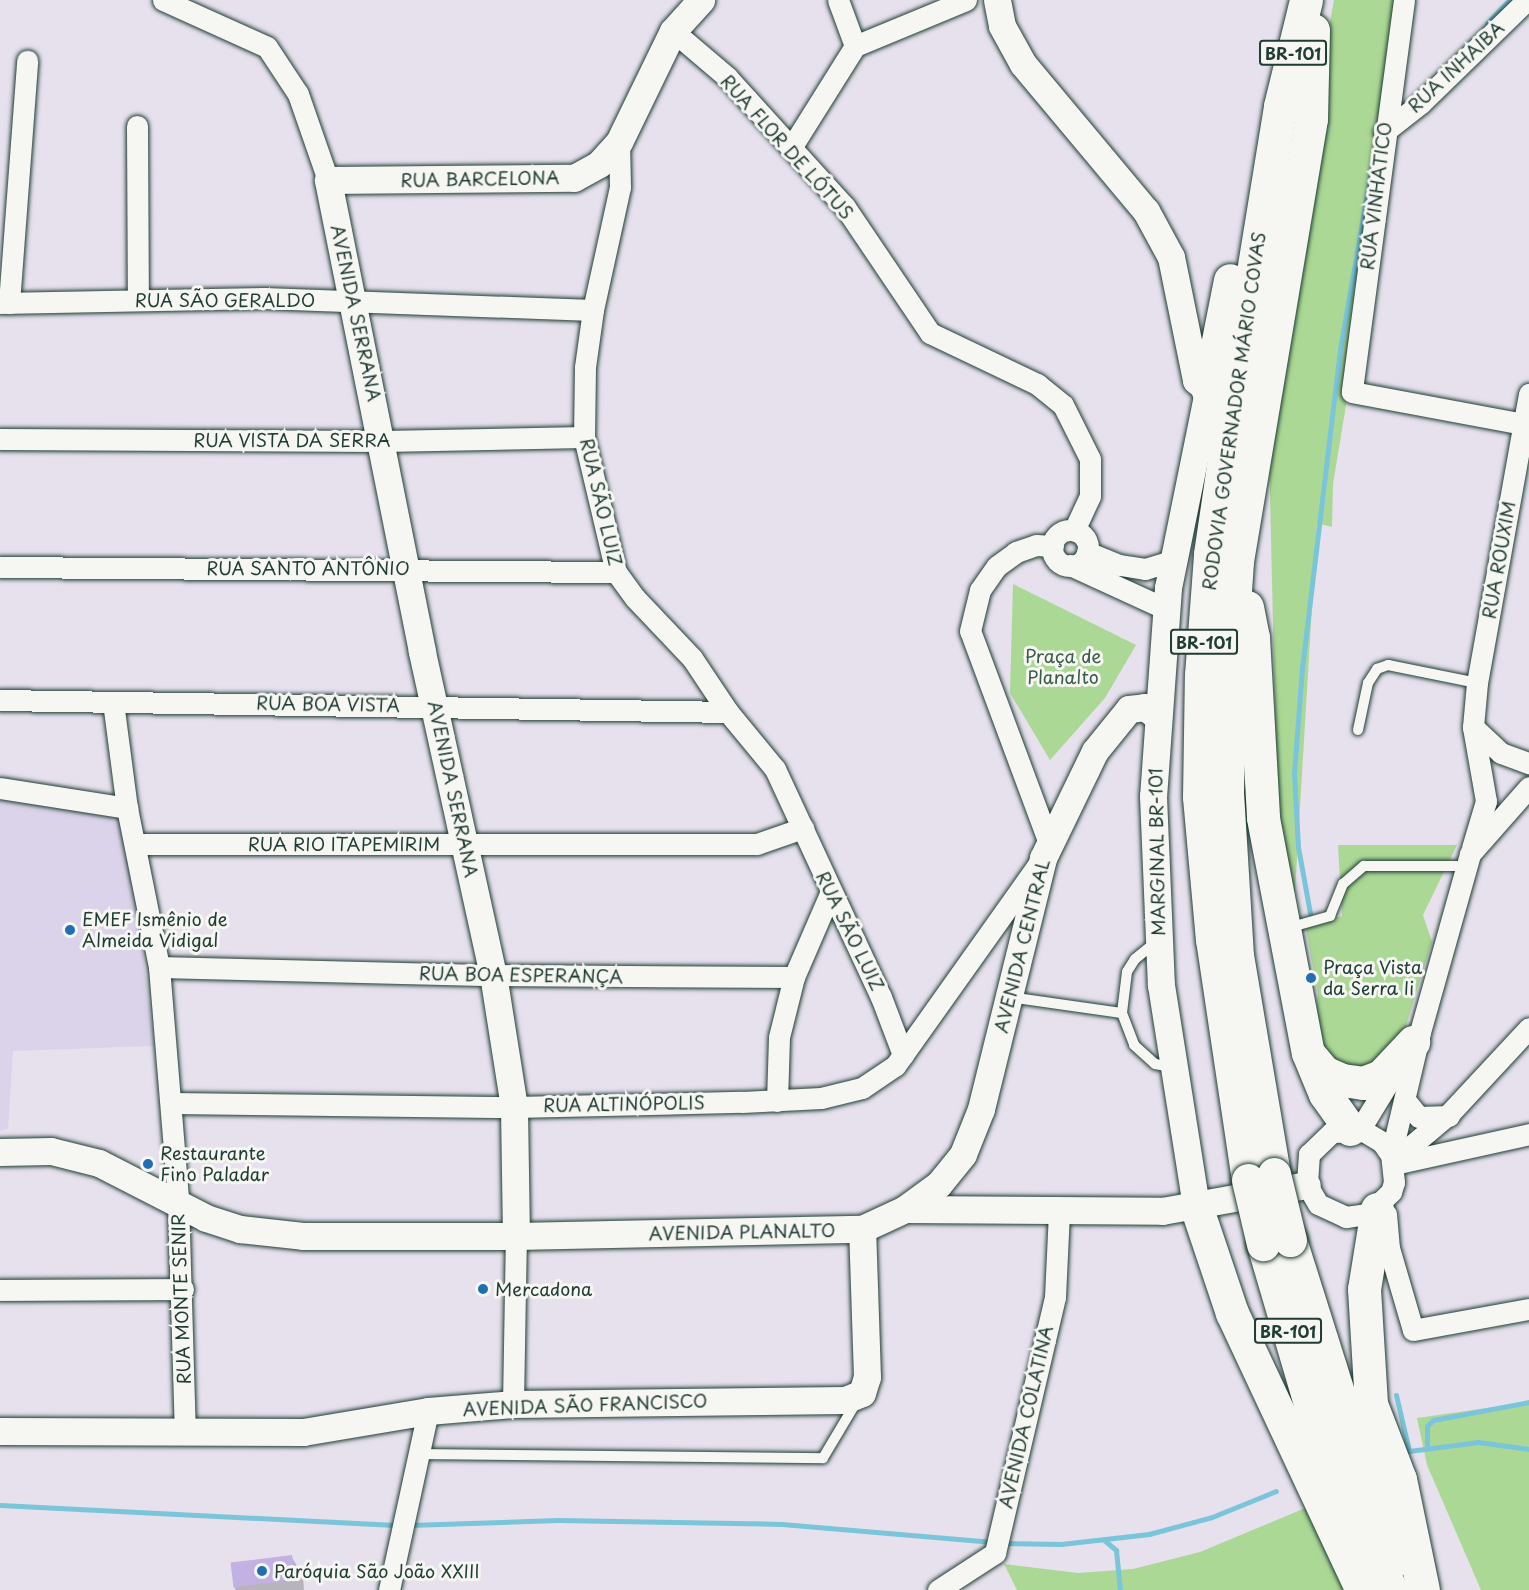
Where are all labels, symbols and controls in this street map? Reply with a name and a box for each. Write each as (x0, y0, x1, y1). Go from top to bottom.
street label: RUA INHAIBA (1403, 17, 1509, 117)
road number: BR-101 (1258, 40, 1328, 66)
street label: RUA FLOR DE LÓTUS (715, 69, 859, 225)
street label: RUA VINHATICO (1356, 120, 1396, 272)
street label: RUA BARCELONA (400, 167, 560, 191)
street label: AVENIDA SERRANA (327, 224, 385, 402)
street label: RODOVIA GOVERNADOR MÁRIO COVAS (1198, 228, 1270, 594)
street label: RUA SÃO GERALDO (134, 289, 316, 311)
street label: RUA VISTA DA SERRA (193, 429, 391, 451)
street label: RUA SÃO LUIZ (576, 436, 626, 568)
street label: RUA ROUXIM (1478, 499, 1520, 621)
street label: RUA SANTO ANTÔNIO (205, 557, 411, 579)
road number: BR-101 (1170, 629, 1238, 655)
park label: Praça de Planalto (1025, 646, 1101, 688)
street label: RUA BOA VISTA (256, 692, 400, 716)
street label: AVENIDA SERRANA (424, 700, 482, 878)
street label: MARGINAL BR-101 (1145, 767, 1169, 937)
street label: RUA RIO ITAPEMIRIM (247, 833, 441, 855)
street label: AVENIDA CENTRAL (990, 857, 1054, 1035)
street label: RUA SÃO LUIZ (812, 867, 888, 995)
place label: EMEF Ismênio de Almeida Vidigal (82, 909, 228, 952)
marker: EMEF Ismênio de Almeida Vidigal (63, 923, 77, 937)
place label: Praça Vista da Serra Ii (1323, 957, 1423, 1000)
street label: RUA BOA ESPERANÇA (419, 962, 623, 988)
marker: Praça Vista da Serra Ii (1304, 971, 1318, 985)
street label: RUA ALTINÓPOLIS (542, 1092, 706, 1116)
place label: Restaurante Fino Paladar (160, 1143, 268, 1186)
marker: Restaurante Fino Paladar (141, 1157, 155, 1171)
street label: RUA MONTE SENIR (167, 1212, 195, 1386)
street label: AVENIDA PLANALTO (648, 1220, 836, 1244)
place label: Mercadona (495, 1278, 592, 1300)
marker: Mercadona (476, 1282, 490, 1296)
road number: BR-101 (1254, 1318, 1322, 1344)
street label: AVENIDA COLATINA (995, 1324, 1057, 1510)
street label: AVENIDA SÃO FRANCISCO (464, 1390, 706, 1420)
place label: Paróquia São João XXIII (274, 1560, 479, 1582)
marker: Paróquia São João XXIII (255, 1564, 269, 1578)

